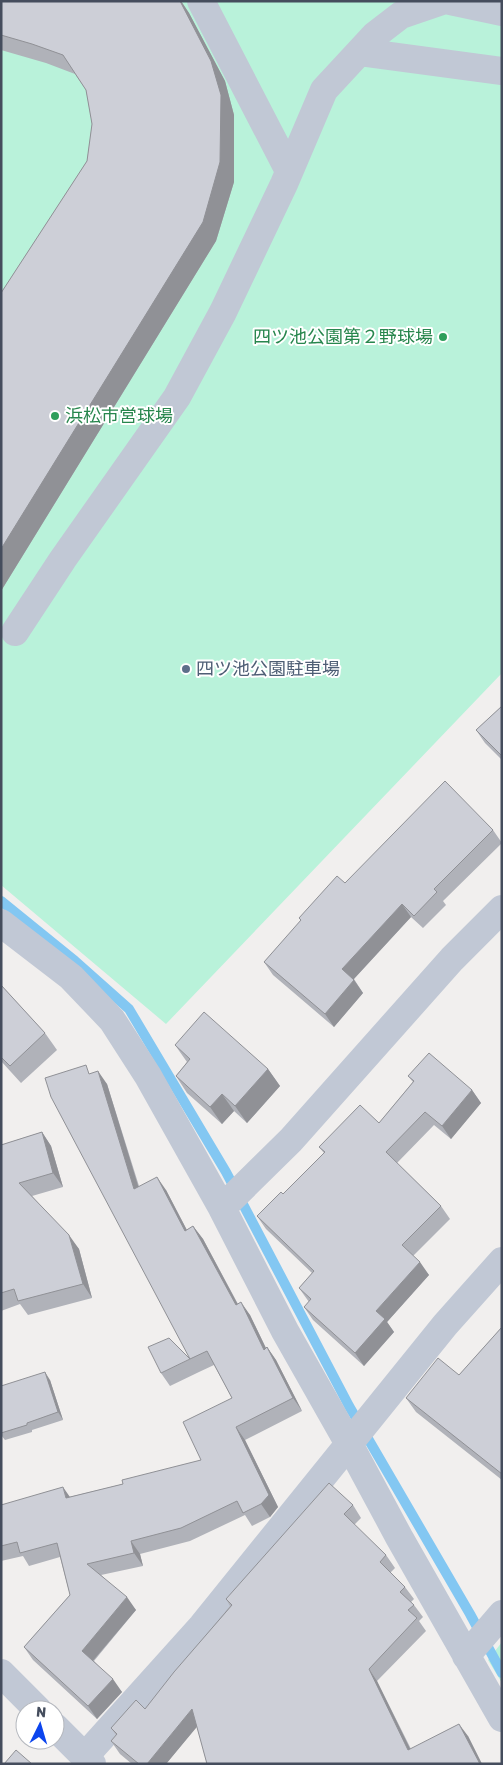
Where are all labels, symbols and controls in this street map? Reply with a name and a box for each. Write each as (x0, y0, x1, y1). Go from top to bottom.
place label: 四ツ池公園第２野球場 (253, 326, 433, 348)
marker: 四ツ池公園第２野球場 (437, 331, 449, 343)
place label: 浜松市営球場 (65, 405, 173, 427)
marker: 浜松市営球場 (49, 410, 61, 422)
place label: 四ツ池公園駐車場 (196, 658, 340, 680)
marker: 四ツ池公園駐車場 (180, 663, 192, 675)
north arrow (15, 1700, 65, 1750)
text: N (35, 1704, 47, 1721)

